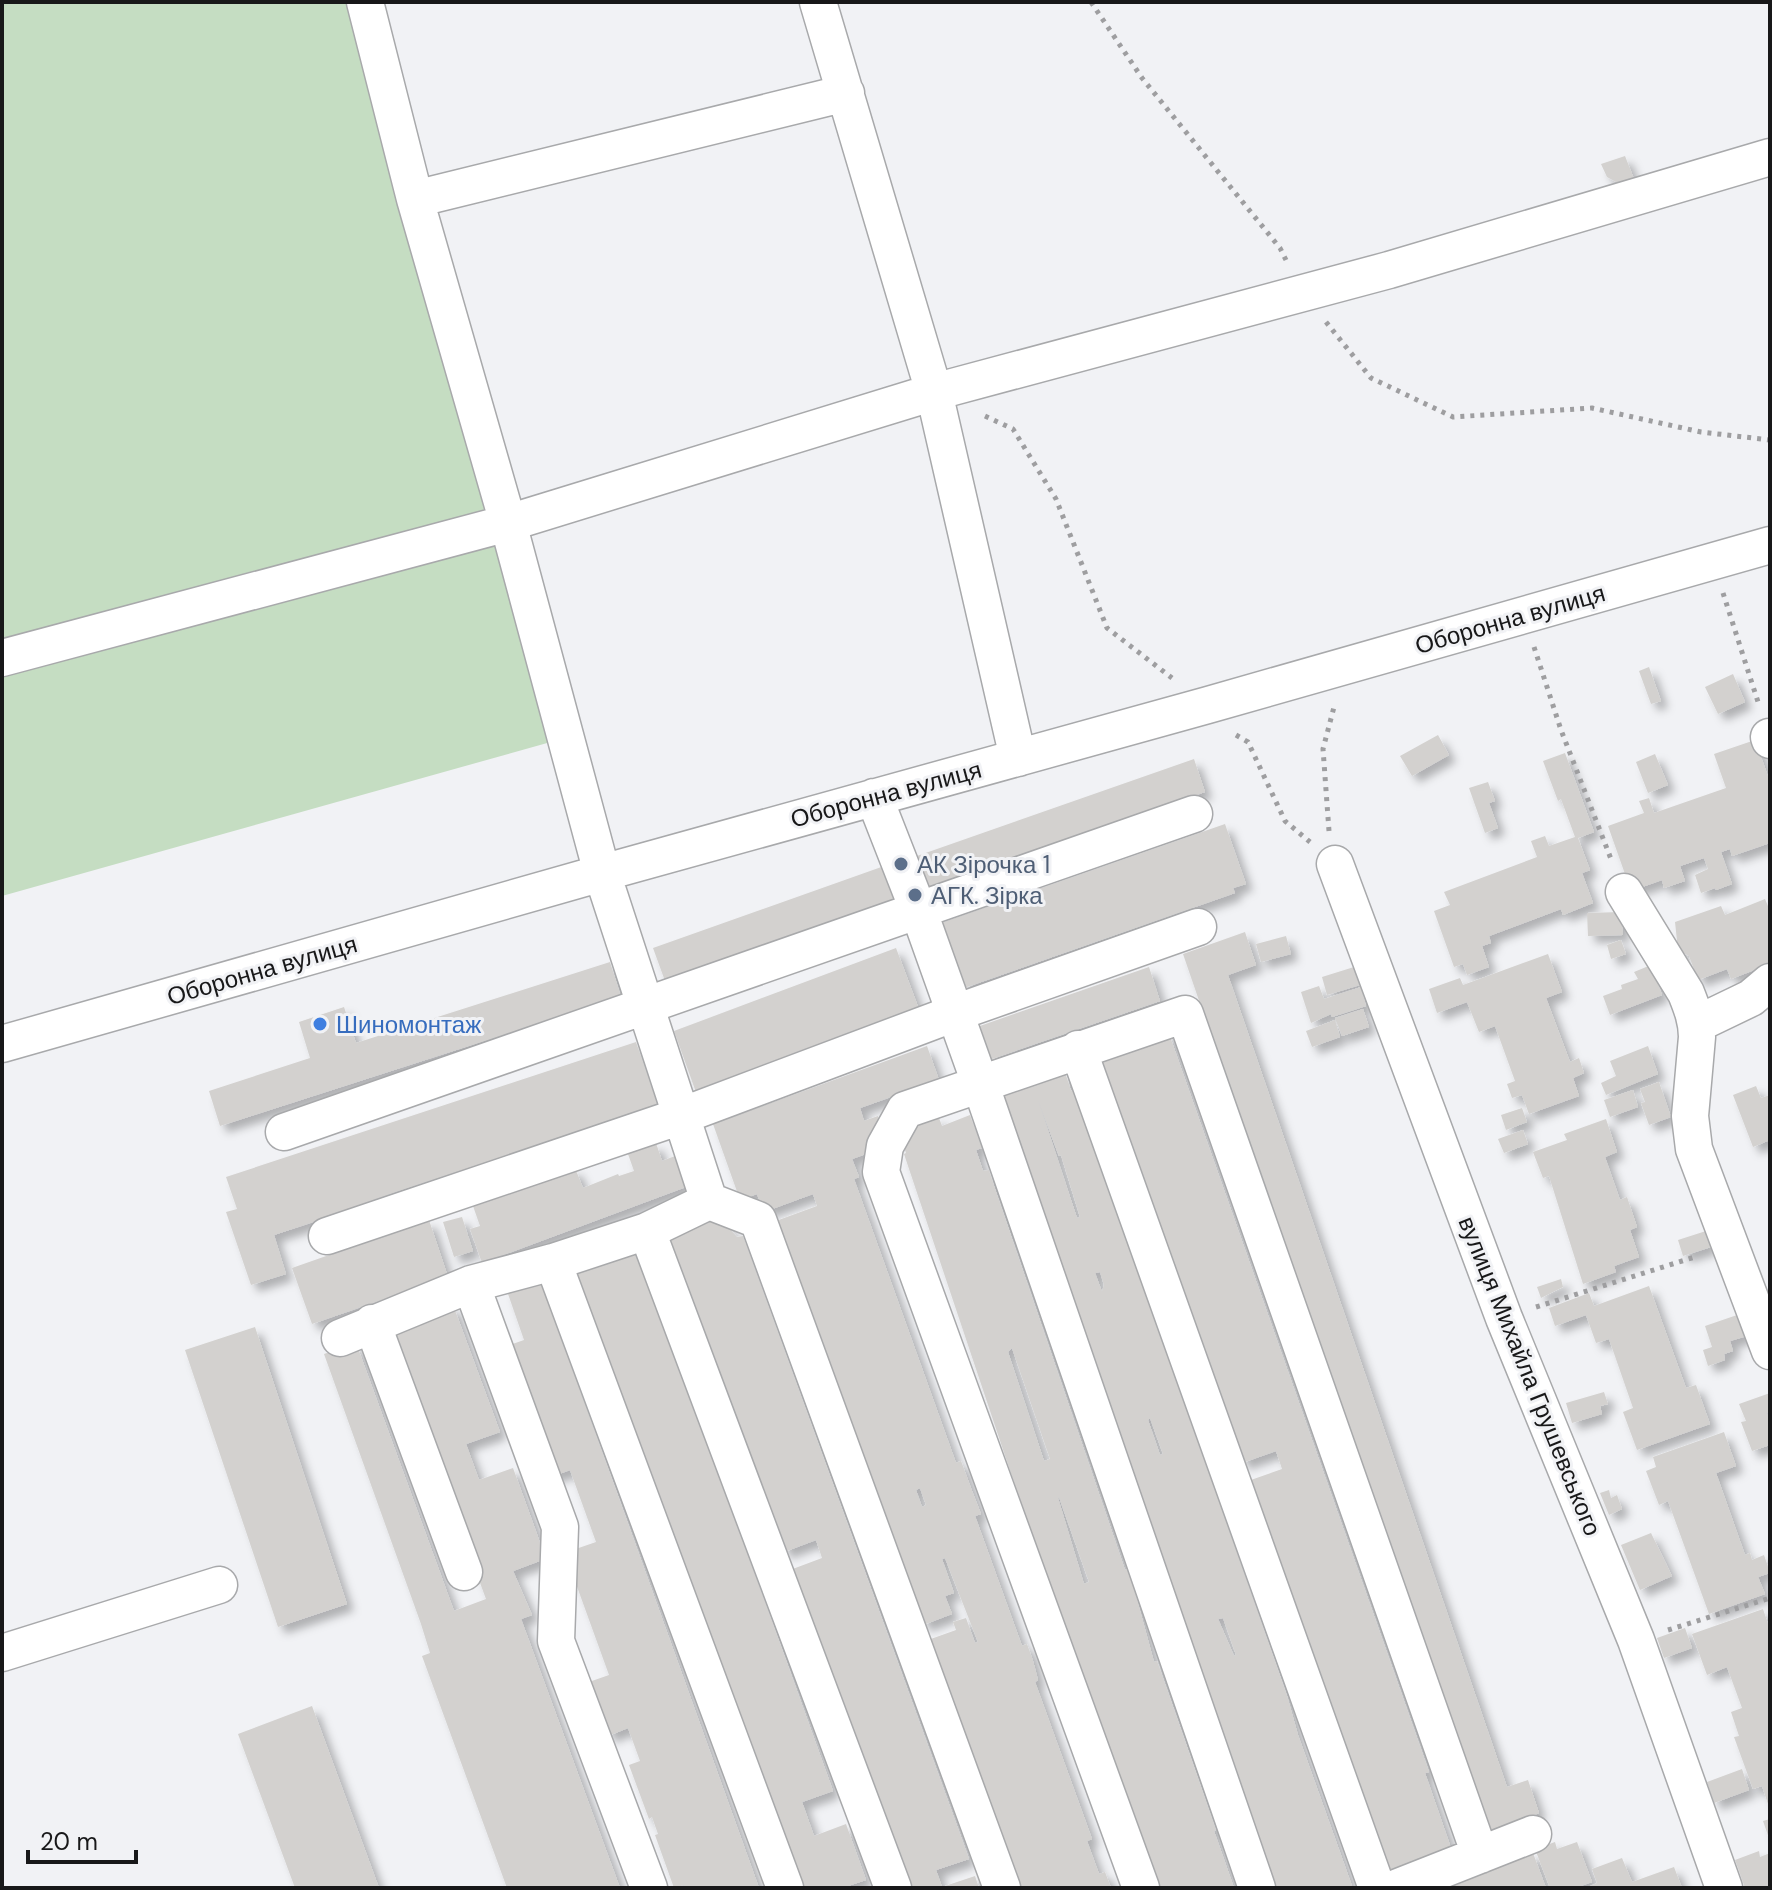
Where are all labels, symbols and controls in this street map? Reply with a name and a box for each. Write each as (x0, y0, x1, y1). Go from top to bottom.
street label: Оборонна вулиця (1411, 577, 1609, 661)
street label: Оборонна вулиця (787, 754, 985, 834)
place label: АК Зірочка 1 (917, 849, 1050, 880)
marker: АК Зірочка 1 (892, 855, 910, 873)
place label: АГК. Зірка (931, 880, 1043, 911)
marker: АГК. Зірка (906, 886, 924, 904)
street label: Оборонна вулиця (163, 928, 361, 1012)
place label: Шиномонтаж (336, 1009, 481, 1040)
marker: Шиномонтаж (311, 1015, 329, 1033)
street label: вулиця Михайла Грушевського (1452, 1212, 1608, 1540)
scale bar (28, 1814, 136, 1864)
text: 20 m (40, 1826, 98, 1857)

